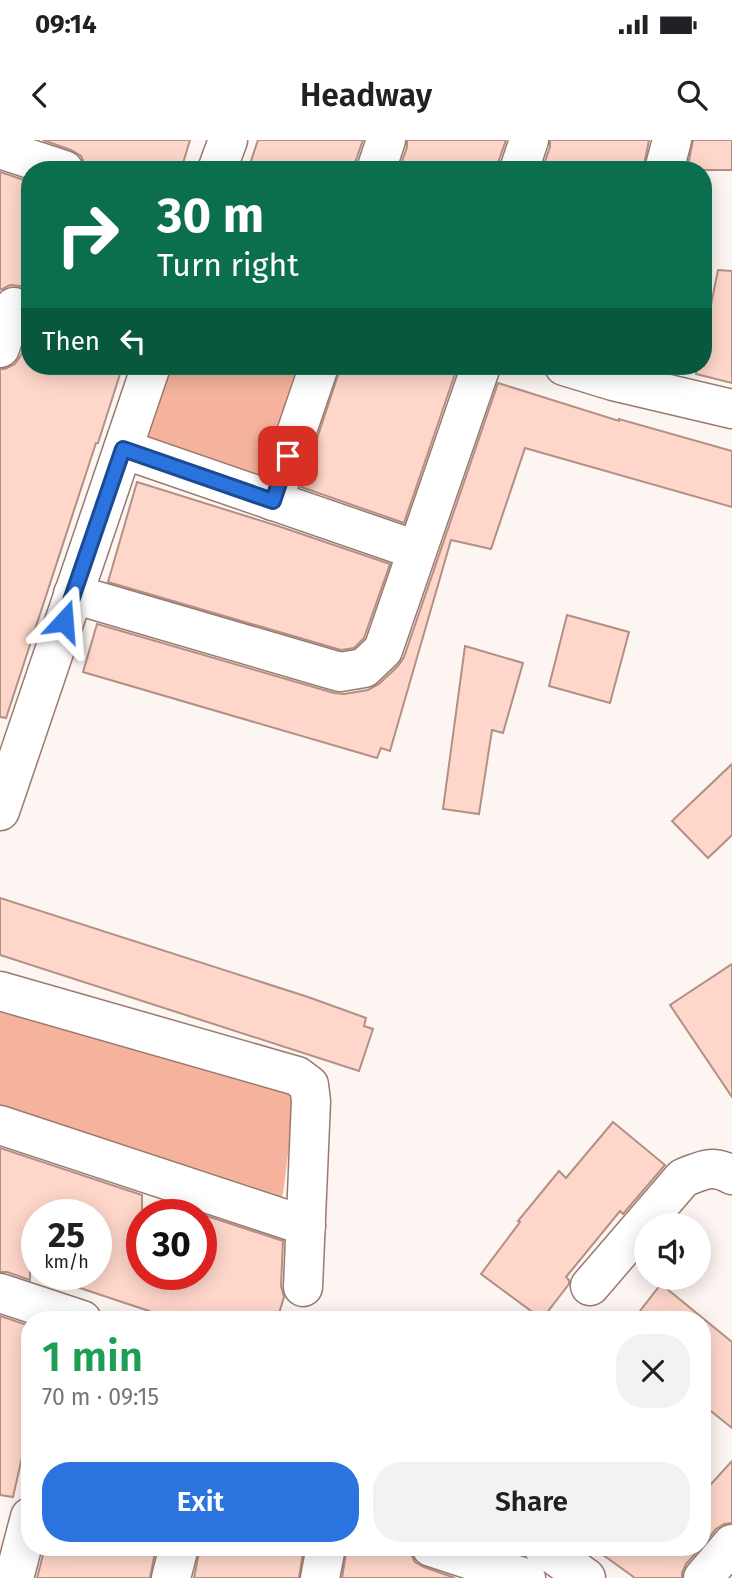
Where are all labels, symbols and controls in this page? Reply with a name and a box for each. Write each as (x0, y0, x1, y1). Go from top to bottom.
text: 09:14 (35, 9, 97, 40)
icon: back (21, 76, 59, 114)
text: Headway (300, 76, 432, 114)
icon: search (673, 76, 711, 114)
text: 30 m (157, 186, 264, 245)
icon: right (42, 189, 133, 280)
text: Turn right (157, 246, 299, 284)
icon: left (114, 322, 152, 360)
text: Then (42, 326, 100, 357)
pin (258, 426, 318, 486)
icon: arrive (269, 437, 307, 475)
position arrow (27, 584, 101, 658)
speed limit sign: 30 (126, 1199, 217, 1290)
map controls (634, 1213, 711, 1290)
button: sound (634, 1213, 711, 1290)
text: 25 (48, 1214, 85, 1256)
text: km/h (44, 1251, 89, 1273)
text: 1 min (42, 1332, 143, 1382)
button: close (616, 1334, 690, 1408)
text: 70 m · 09:15 (42, 1383, 159, 1411)
button: Exit (42, 1462, 359, 1542)
button: Share (373, 1462, 690, 1542)

